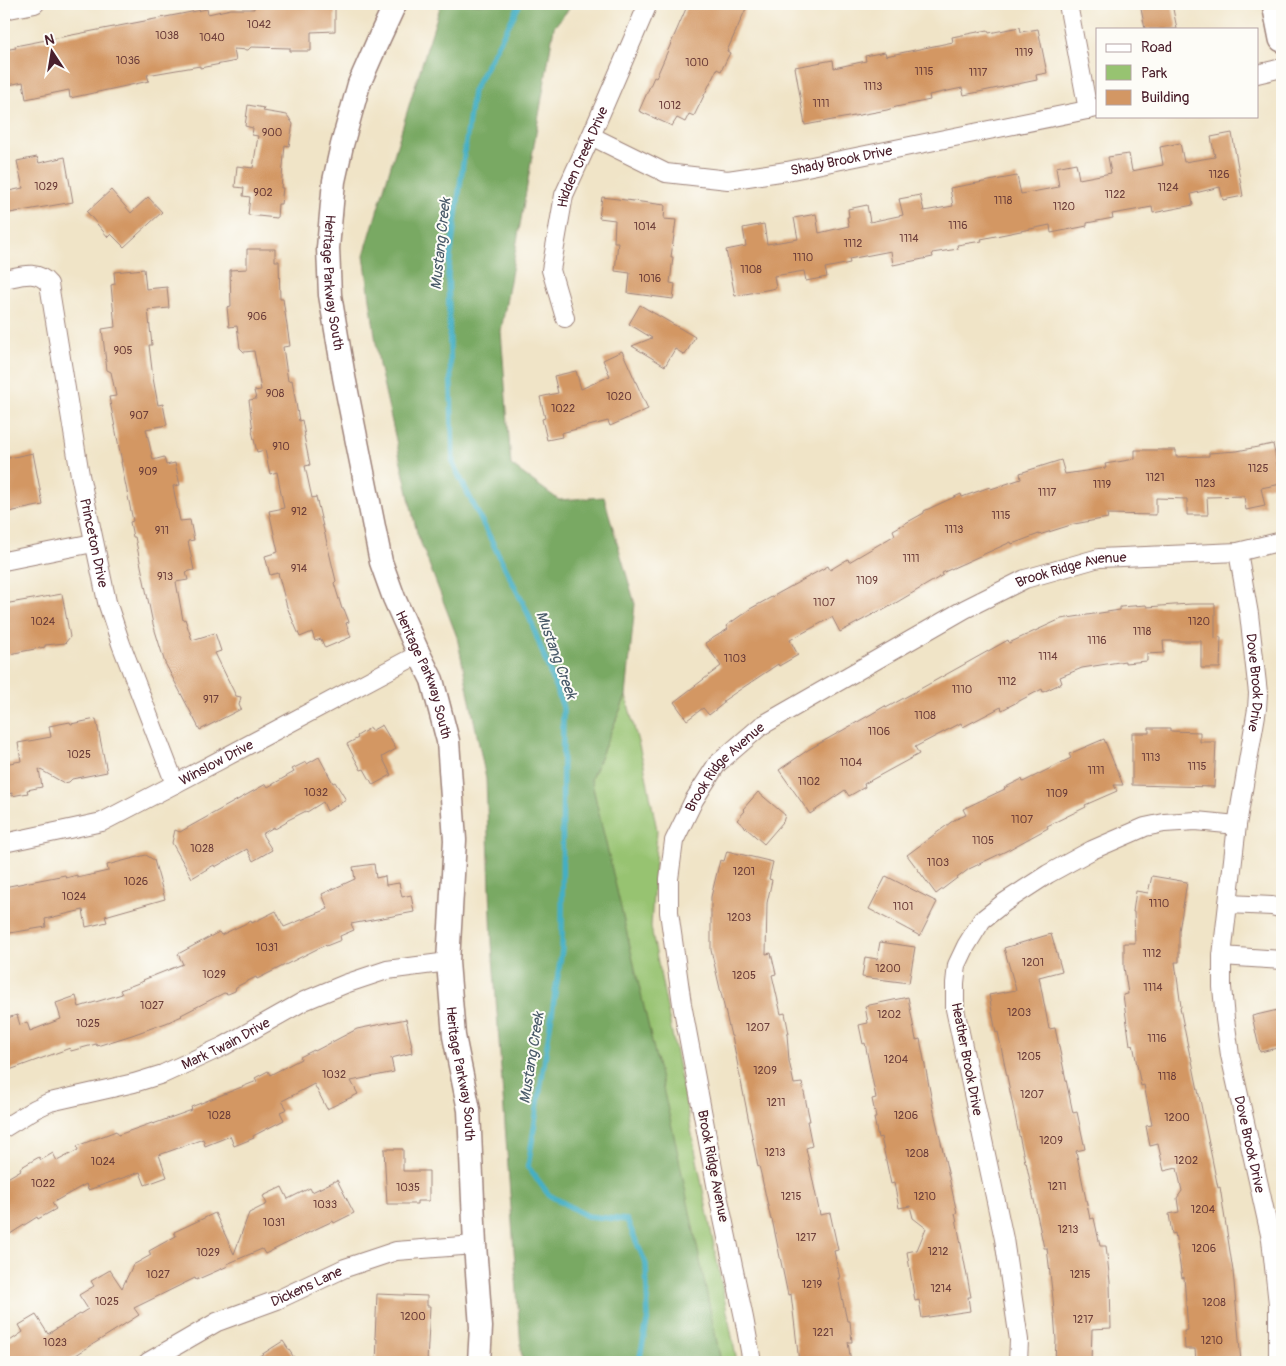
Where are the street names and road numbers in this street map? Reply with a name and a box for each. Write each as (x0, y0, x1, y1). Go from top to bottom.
street label: Hidden Creek Drive (553, 104, 611, 209)
street label: Shady Brook Drive (789, 141, 894, 179)
street label: Heritage Parkway South (319, 214, 348, 352)
street label: Princeton Drive (77, 497, 112, 589)
street label: Brook Ridge Avenue (1012, 548, 1127, 591)
street label: Heritage Parkway South (392, 608, 456, 741)
street label: Dove Brook Drive (1243, 632, 1267, 733)
street label: Brook Ridge Avenue (681, 719, 768, 814)
street label: Winslow Drive (176, 735, 256, 789)
street label: Heather Brook Drive (948, 1001, 986, 1117)
street label: Heritage Parkway South (443, 1006, 479, 1142)
street label: Mark Twain Drive (179, 1014, 273, 1073)
street label: Dove Brook Drive (1231, 1094, 1269, 1195)
street label: Brook Ridge Avenue (694, 1108, 732, 1224)
street label: Dickens Lane (268, 1262, 345, 1310)

